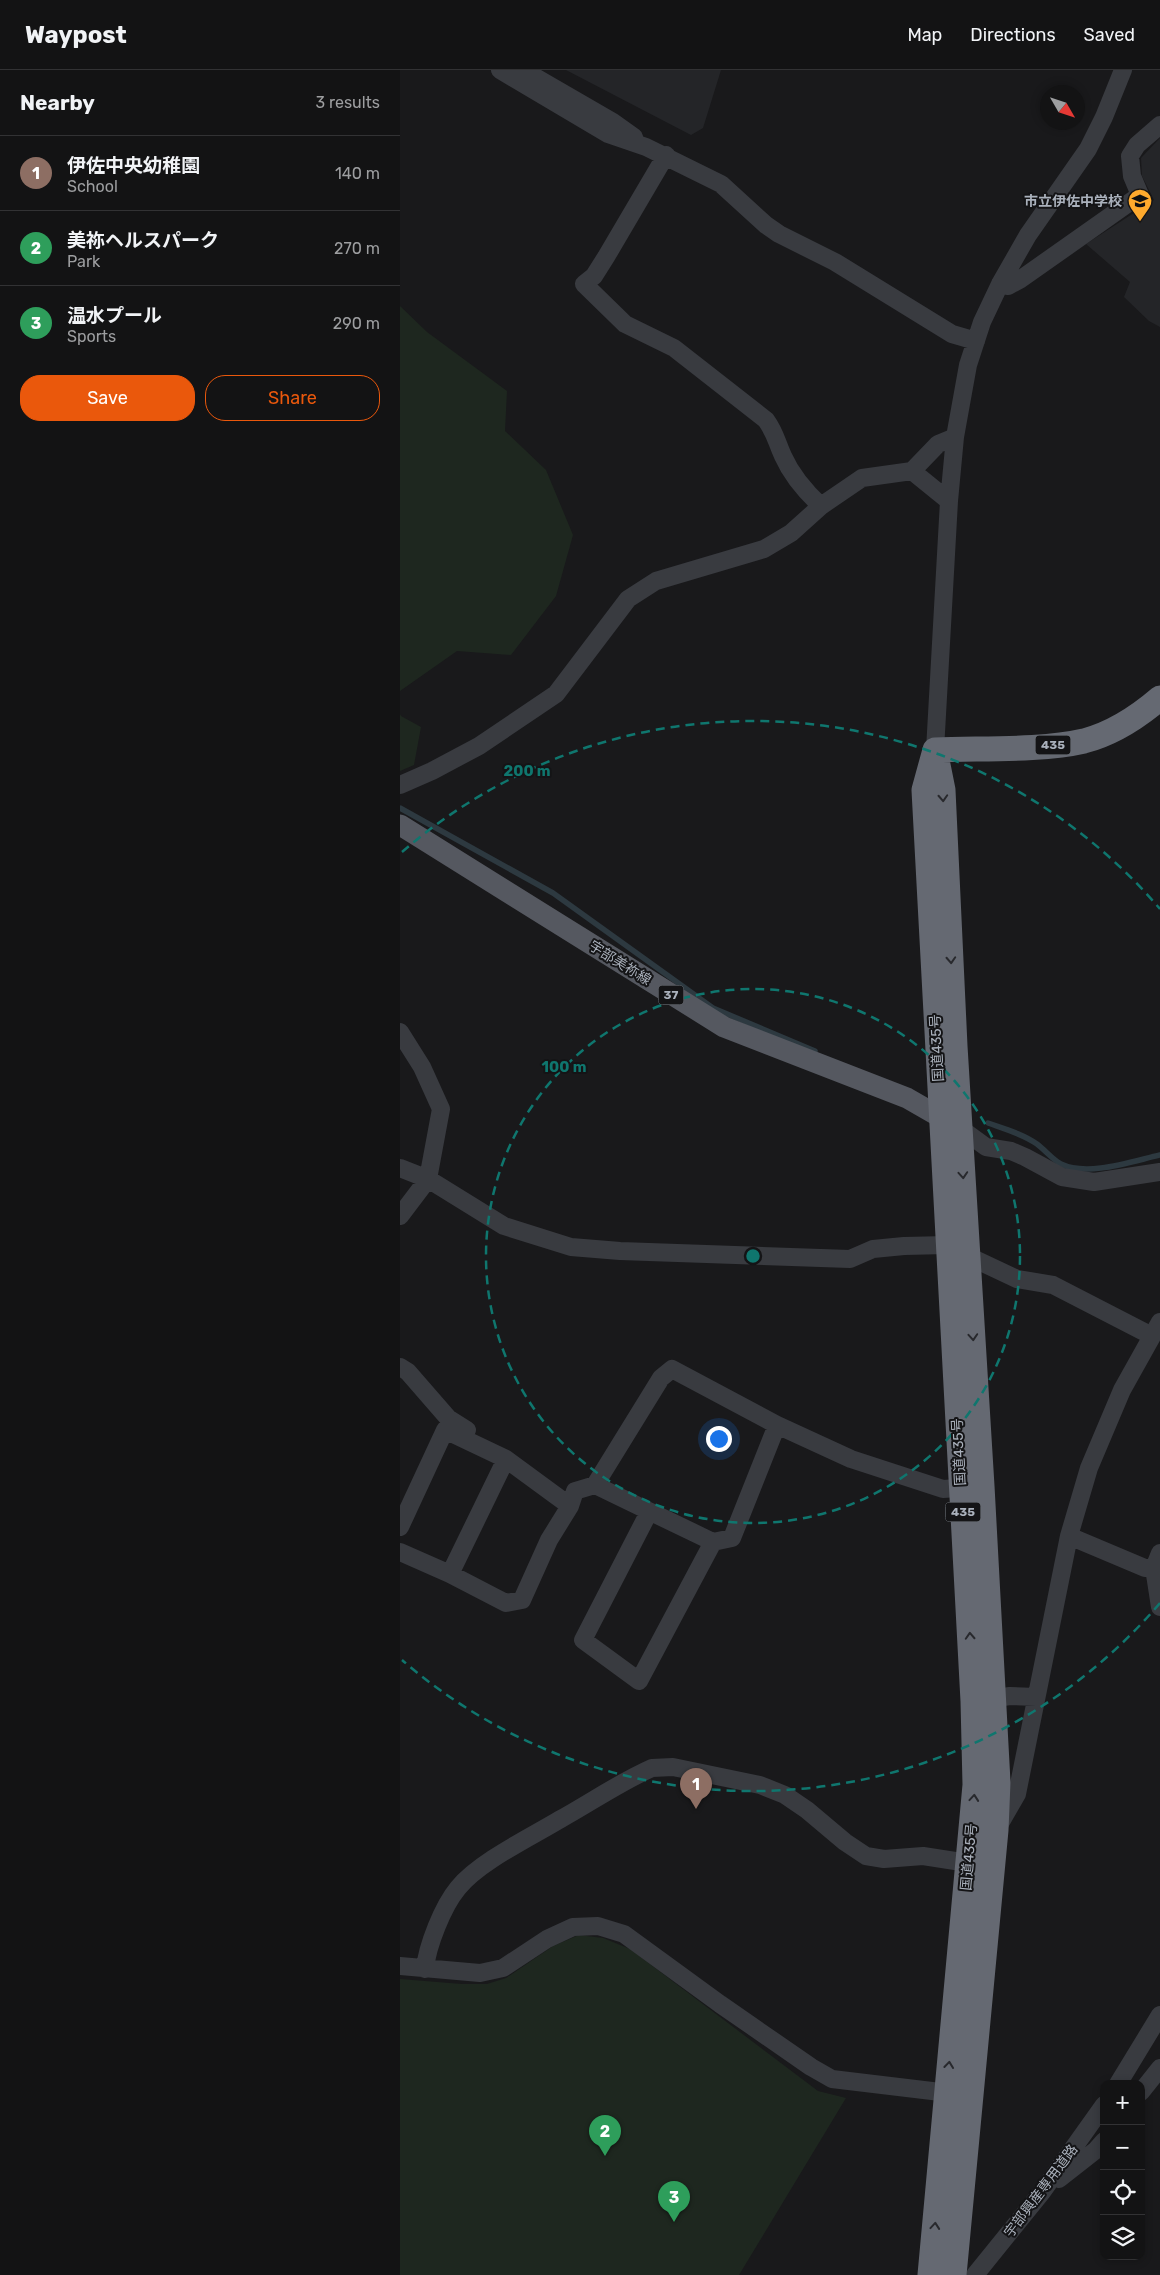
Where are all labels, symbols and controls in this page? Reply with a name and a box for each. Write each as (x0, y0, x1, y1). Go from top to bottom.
text: Waypost (25, 21, 127, 49)
text: Map (907, 24, 942, 46)
text: Directions (970, 24, 1056, 46)
text: Saved (1084, 24, 1135, 46)
north arrow (1040, 85, 1085, 130)
text: Nearby (20, 90, 95, 115)
text: 3 results (315, 93, 380, 112)
text: 伊佐中央幼稚園 (67, 154, 200, 177)
text: 1 (32, 164, 40, 183)
text: 140 m (335, 164, 380, 183)
text: School (67, 177, 118, 196)
school or university icon: 市立伊佐中学校 (1127, 188, 1153, 222)
place label: 市立伊佐中学校 (1024, 193, 1122, 210)
text: 美祢ヘルスパーク (67, 229, 219, 252)
text: 2 (31, 239, 41, 258)
text: 270 m (334, 239, 380, 258)
text: Park (67, 252, 100, 271)
text: 温水プール (67, 304, 162, 327)
text: 3 (31, 314, 41, 333)
text: 290 m (333, 314, 380, 333)
text: Sports (67, 327, 116, 346)
button: Save (20, 375, 195, 421)
button: Share (205, 375, 380, 421)
road number: 435 (1036, 736, 1070, 754)
text: 200 m (503, 762, 551, 780)
one-way arrow (937, 794, 948, 802)
street label: 宇部美祢線 (586, 937, 654, 989)
one-way arrow (945, 956, 956, 964)
road number: 37 (658, 986, 684, 1004)
street label: 国道435号 (927, 1014, 947, 1082)
text: 100 m (542, 1058, 586, 1076)
one-way arrow (958, 1171, 969, 1179)
centre of rings (744, 1247, 762, 1265)
one-way arrow (968, 1333, 979, 1341)
street label: 国道435号 (949, 1418, 969, 1486)
your location (706, 1426, 732, 1452)
road number: 435 (946, 1502, 980, 1521)
one-way arrow (964, 1632, 975, 1640)
pin: 1 (680, 1768, 712, 1809)
one-way arrow (968, 1794, 979, 1802)
street label: 国道435号 (958, 1823, 980, 1891)
one-way arrow (943, 2060, 954, 2068)
map controls (1100, 2080, 1145, 2260)
button: + (1100, 2080, 1145, 2125)
pin: 2 (589, 2115, 621, 2156)
button: − (1100, 2125, 1145, 2170)
street label: 宇部興産専用道路 (1001, 2141, 1081, 2241)
button: locate (1100, 2170, 1145, 2215)
pin: 3 (658, 2181, 690, 2222)
button: layers (1100, 2215, 1145, 2260)
one-way arrow (929, 2222, 940, 2230)

